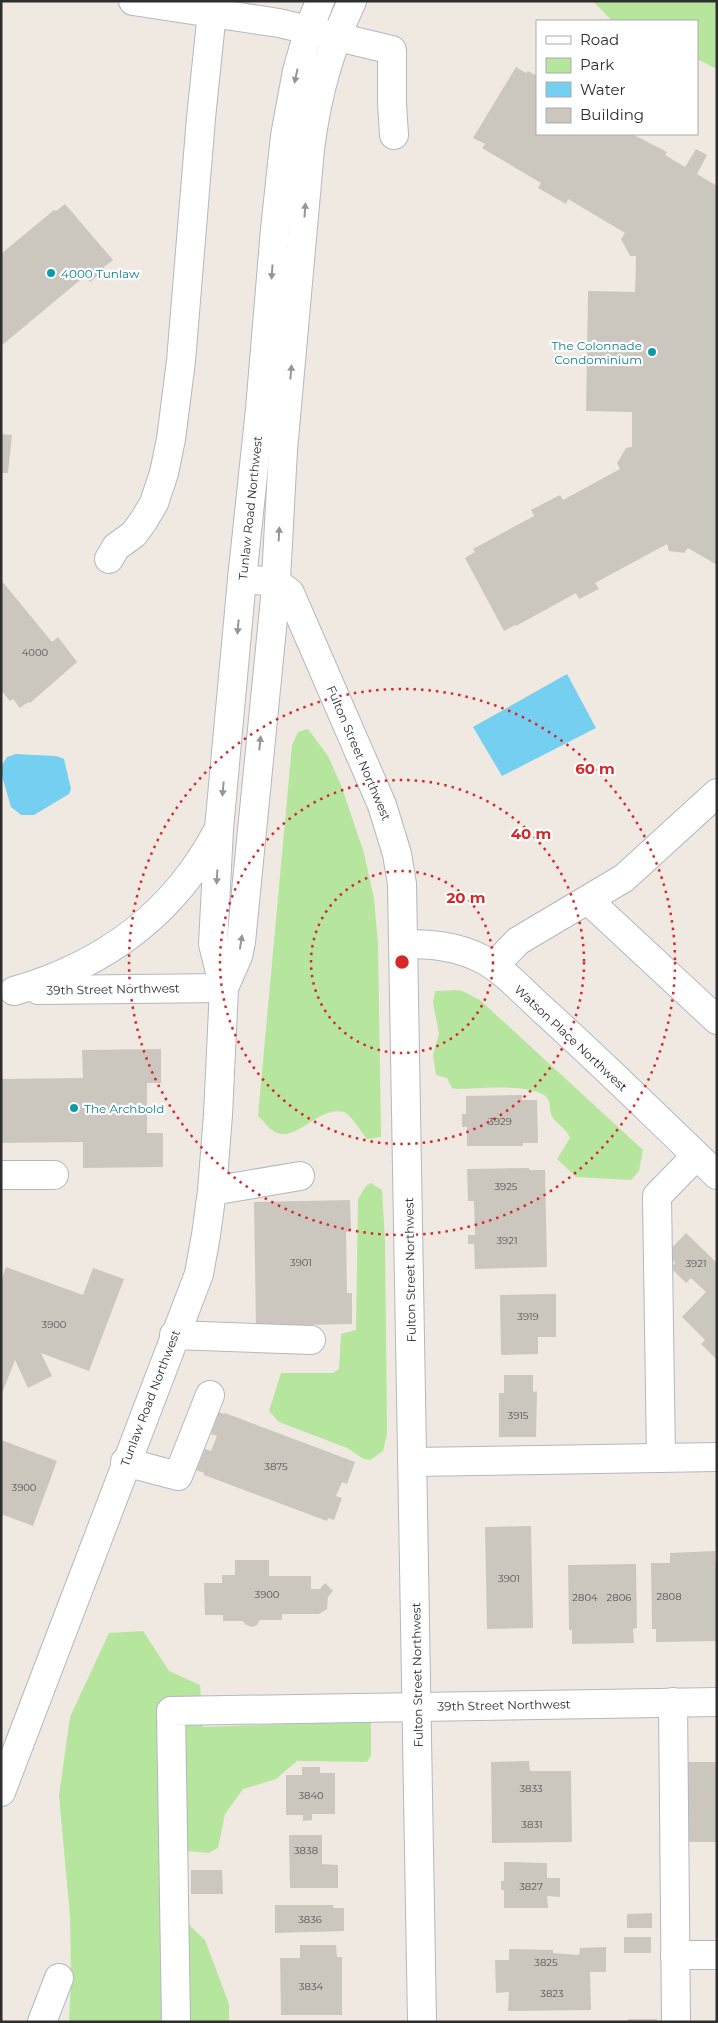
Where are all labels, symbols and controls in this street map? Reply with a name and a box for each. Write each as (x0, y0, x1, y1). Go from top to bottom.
legend (536, 20, 698, 135)
text: Road (580, 30, 619, 49)
text: Park (580, 55, 614, 74)
one-way arrow (292, 69, 300, 85)
text: Water (580, 80, 626, 99)
text: Building (580, 105, 644, 124)
one-way arrow (302, 202, 310, 218)
one-way arrow (267, 264, 275, 280)
place label: 4000 Tunlaw (61, 266, 140, 281)
marker: 4000 Tunlaw (45, 267, 57, 279)
place label: The Colonnade Condominium (551, 338, 642, 367)
marker: The Colonnade Condominium (646, 346, 658, 358)
one-way arrow (287, 364, 295, 380)
street label: Tunlaw Road Northwest (235, 435, 265, 581)
one-way arrow (275, 526, 283, 542)
one-way arrow (233, 620, 241, 636)
house number: 4000 (22, 646, 49, 659)
street label: Fulton Street Northwest (324, 683, 394, 823)
one-way arrow (256, 735, 264, 751)
text: 60 m (575, 759, 615, 778)
one-way arrow (218, 781, 226, 797)
text: 40 m (511, 824, 551, 843)
one-way arrow (212, 870, 220, 886)
text: 20 m (446, 888, 486, 907)
one-way arrow (237, 934, 245, 950)
centre of rings (393, 953, 411, 971)
street label: 39th Street Northwest (46, 980, 180, 998)
street label: Watson Place Northwest (512, 982, 631, 1094)
place label: The Archbold (84, 1101, 164, 1116)
marker: The Archbold (68, 1102, 80, 1114)
house number: 3929 (488, 1115, 512, 1128)
house number: 3925 (494, 1180, 518, 1193)
street label: Fulton Street Northwest (401, 1197, 419, 1343)
house number: 3921 (496, 1234, 518, 1247)
house number: 3901 (290, 1256, 312, 1269)
house number: 3921 (685, 1257, 707, 1270)
house number: 3919 (517, 1310, 539, 1323)
house number: 3900 (42, 1318, 67, 1331)
street label: Tunlaw Road Northwest (117, 1328, 183, 1468)
house number: 3915 (508, 1409, 529, 1422)
house number: 3875 (264, 1460, 288, 1473)
house number: 3900 (12, 1481, 37, 1494)
house number: 3901 (498, 1572, 520, 1585)
house number: 3900 (255, 1588, 280, 1601)
house number: 2808 (656, 1590, 682, 1603)
house number: 2804 (572, 1591, 598, 1604)
house number: 2806 (607, 1591, 631, 1604)
street label: Fulton Street Northwest (408, 1602, 426, 1748)
street label: 39th Street Northwest (437, 1696, 571, 1714)
house number: 3833 (519, 1782, 543, 1795)
house number: 3840 (298, 1789, 324, 1802)
house number: 3831 (521, 1818, 543, 1831)
house number: 3838 (294, 1844, 318, 1857)
house number: 3827 (519, 1880, 543, 1893)
house number: 3836 (298, 1913, 322, 1926)
house number: 3825 (534, 1956, 558, 1969)
house number: 3834 (299, 1980, 324, 1993)
house number: 3823 (540, 1987, 564, 2000)

